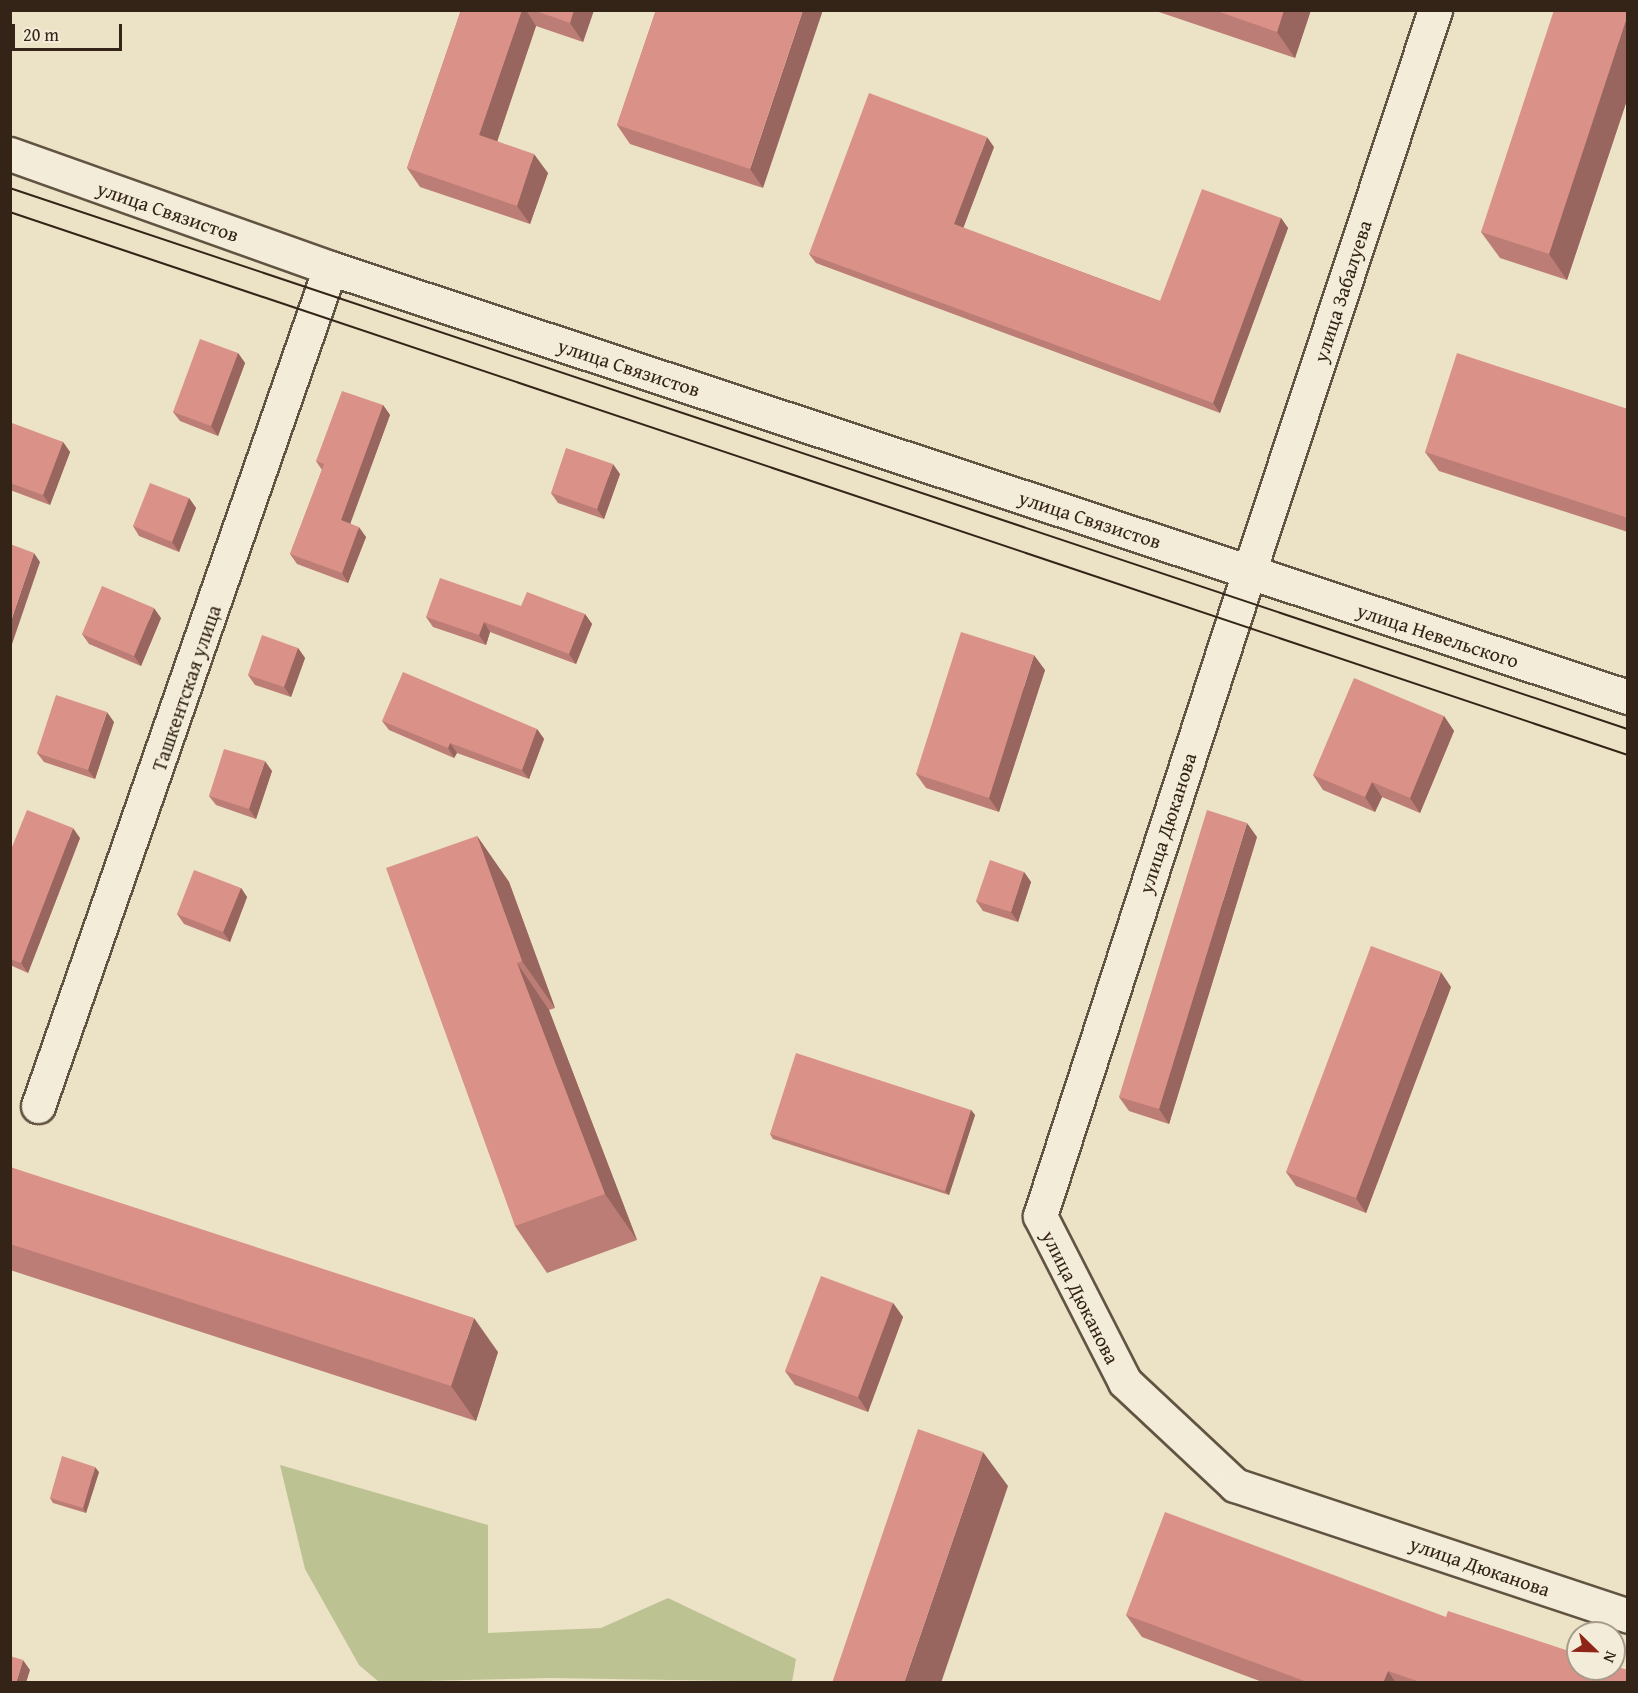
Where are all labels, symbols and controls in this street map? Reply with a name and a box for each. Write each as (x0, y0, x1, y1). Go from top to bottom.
scale bar (15, 12, 124, 50)
text: 20 m (23, 21, 59, 48)
street label: улица Связистов (94, 176, 242, 246)
street label: улица Забалуева (1308, 217, 1376, 365)
street label: улица Связистов (555, 333, 703, 401)
street label: улица Связистов (1016, 485, 1164, 553)
street label: улица Невельского (1354, 597, 1522, 673)
street label: Ташкентская улица (146, 602, 226, 774)
street label: улица Дюканова (1133, 750, 1201, 896)
street label: улица Дюканова (1037, 1226, 1125, 1368)
street label: улица Дюканова (1407, 1531, 1553, 1601)
north arrow (1566, 1621, 1626, 1681)
text: N (1598, 1648, 1624, 1667)

